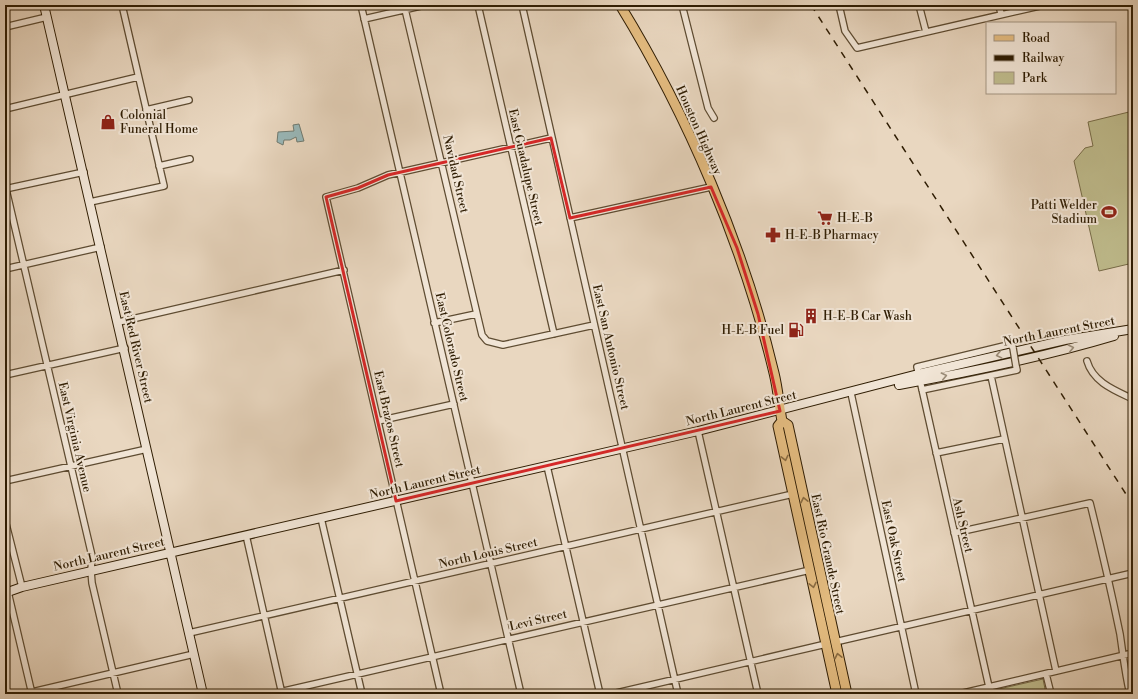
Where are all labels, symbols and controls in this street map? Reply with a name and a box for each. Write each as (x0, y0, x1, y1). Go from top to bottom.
legend (986, 22, 1116, 94)
text: Road (1022, 31, 1050, 46)
text: Railway (1022, 51, 1064, 66)
text: Park (1022, 71, 1048, 86)
street label: Houston Highway (672, 83, 725, 177)
street label: East Guadalupe Street (505, 107, 546, 228)
place label: Colonial Funeral Home (120, 108, 198, 137)
shop icon: Colonial Funeral Home (99, 113, 117, 131)
street label: Navidad Street (439, 134, 472, 215)
place label: Patti Welder Stadium (1031, 198, 1097, 227)
sports icon: Patti Welder Stadium (1100, 203, 1118, 221)
supermarket icon: H-E-B (816, 209, 834, 227)
place label: H-E-B (837, 211, 873, 226)
pharmacy icon: H-E-B Pharmacy (764, 226, 782, 244)
place label: H-E-B Pharmacy (785, 228, 879, 243)
street label: East San Antonio Street (589, 283, 632, 412)
street label: East Red River Street (115, 290, 156, 405)
street label: East Colorado Street (432, 291, 472, 404)
building icon: H-E-B Car Wash (802, 307, 820, 325)
place label: H-E-B Car Wash (823, 309, 912, 324)
street label: North Laurent Street (1002, 313, 1117, 350)
fuel station icon: H-E-B Fuel (787, 321, 805, 339)
place label: H-E-B Fuel (721, 323, 784, 338)
one-way arrow (1068, 345, 1075, 353)
one-way arrow (995, 351, 1002, 359)
street label: East Brazos Street (370, 369, 407, 470)
one-way arrow (941, 372, 947, 380)
street label: East Virginia Avenue (55, 380, 95, 494)
street label: North Laurent Street (684, 387, 799, 429)
one-way arrow (780, 455, 788, 461)
street label: North Laurent Street (368, 462, 483, 503)
street label: East Rio Grande Street (807, 492, 848, 617)
street label: Ash Street (949, 495, 976, 555)
one-way arrow (800, 497, 808, 503)
street label: East Oak Street (878, 499, 910, 584)
street label: North Laurent Street (52, 534, 167, 575)
street label: North Louis Street (437, 535, 540, 572)
one-way arrow (808, 581, 816, 588)
street label: Levi Street (508, 606, 569, 634)
one-way arrow (835, 653, 843, 659)

